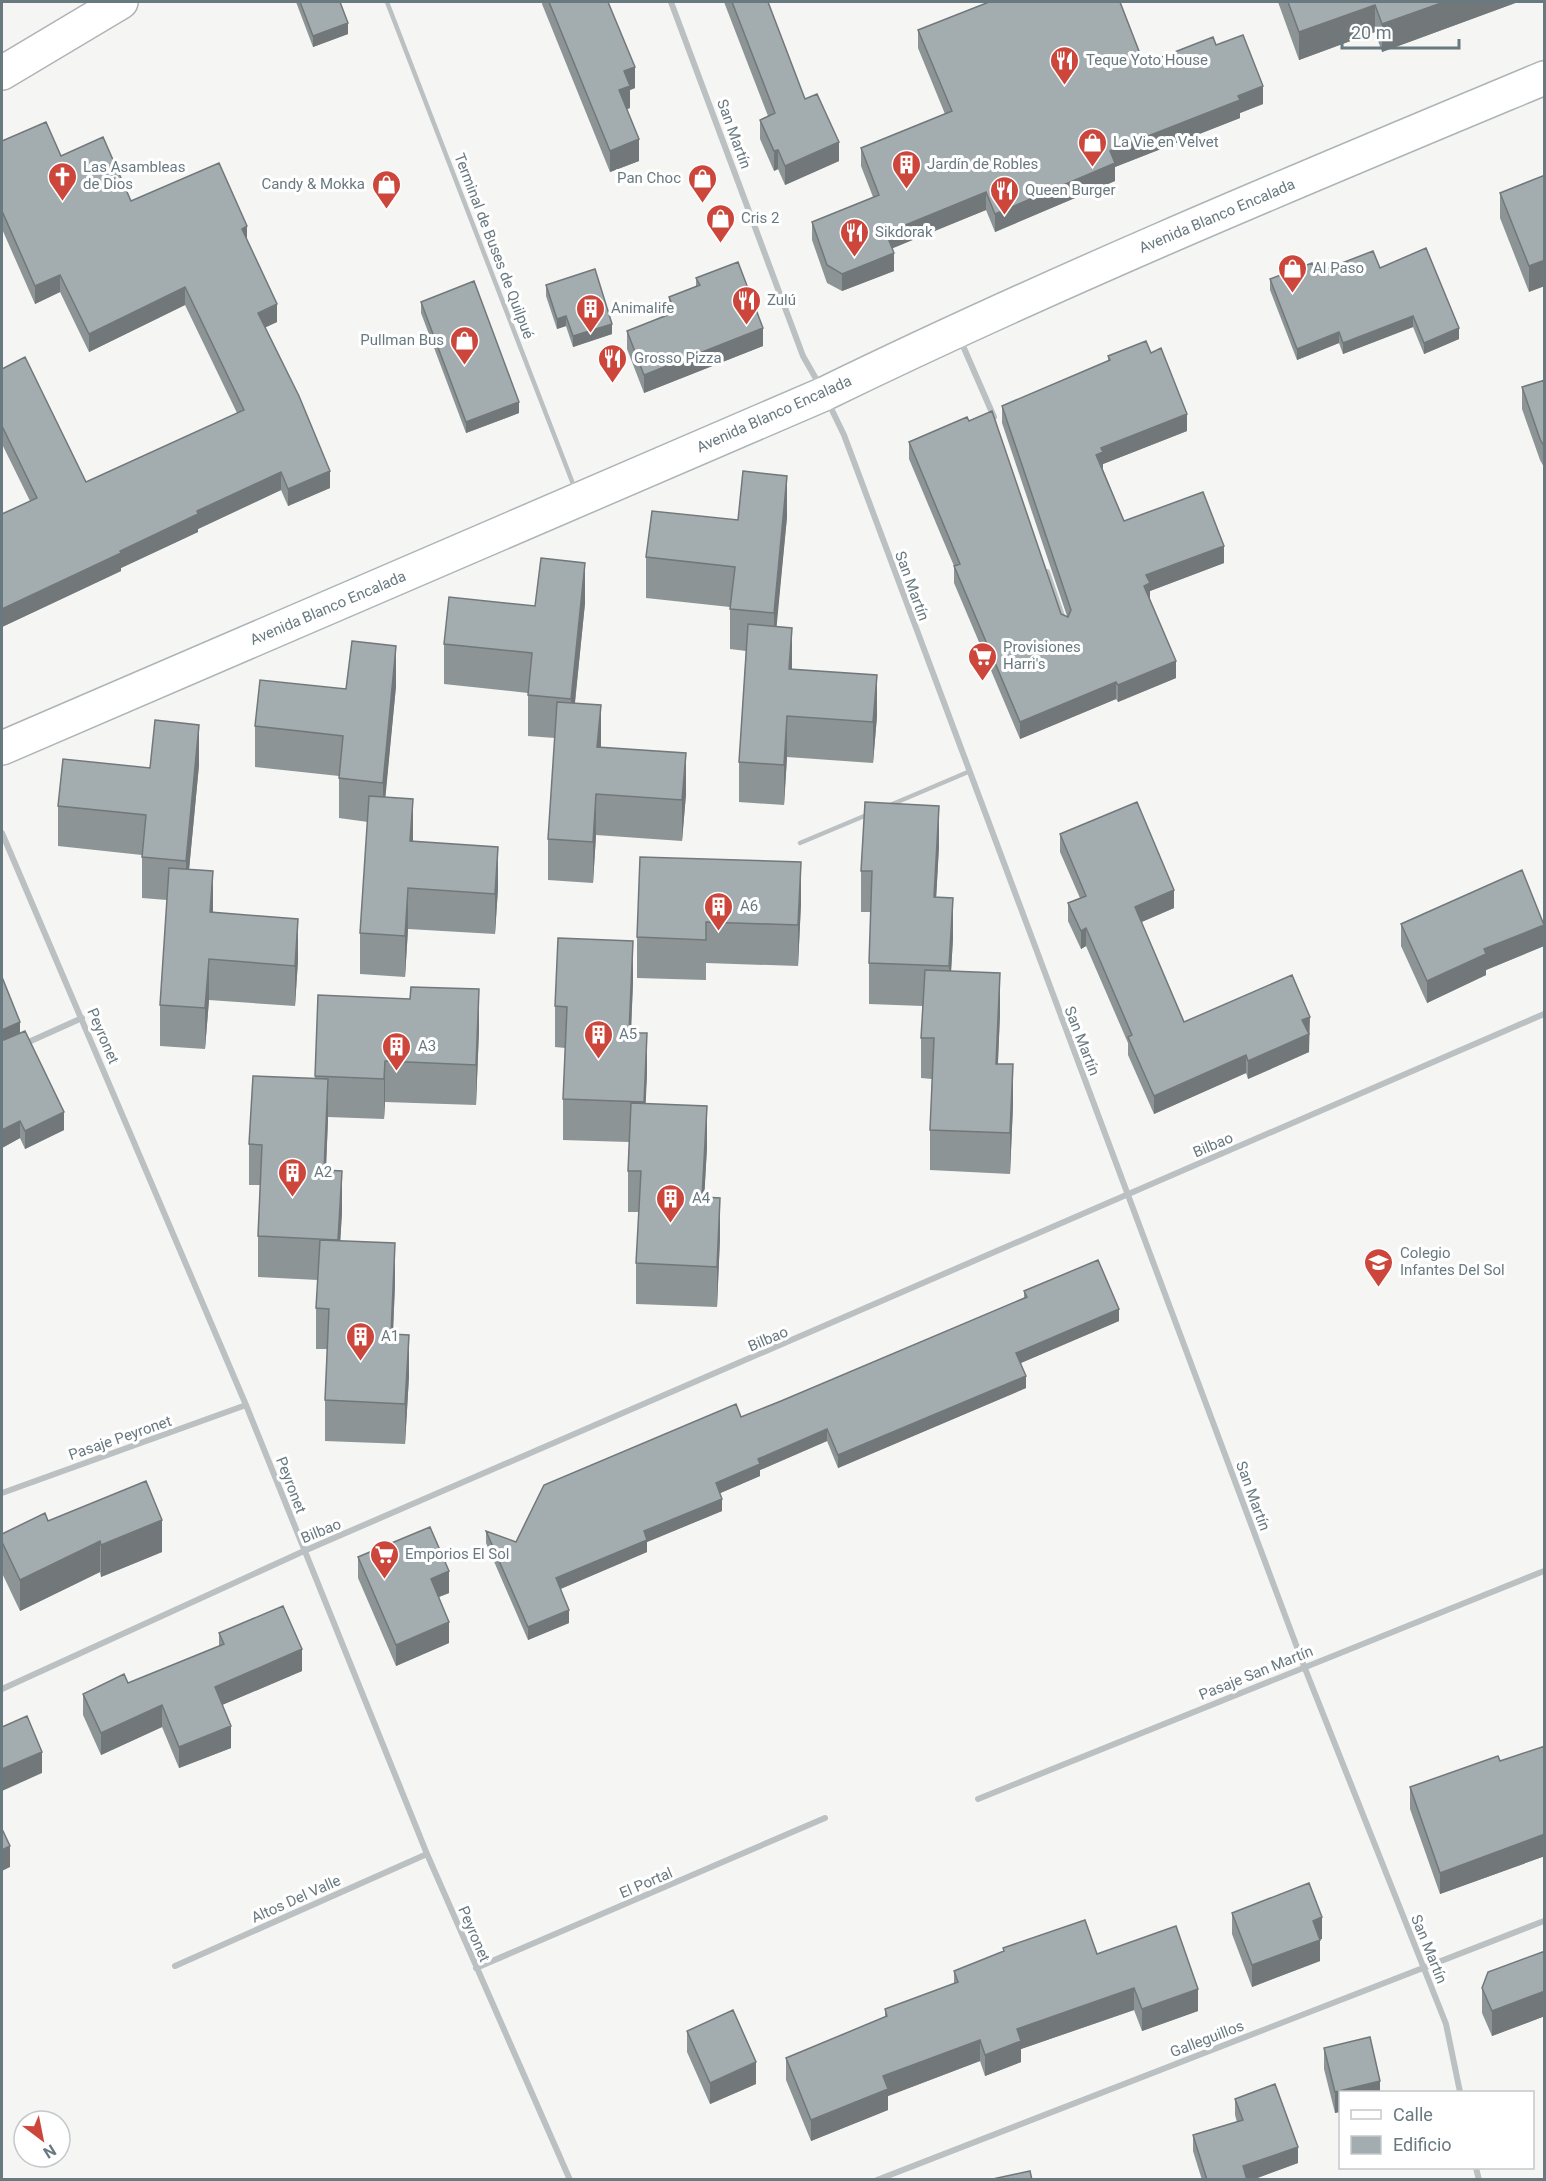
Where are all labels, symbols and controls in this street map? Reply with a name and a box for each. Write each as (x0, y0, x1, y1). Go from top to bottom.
scale bar (1342, 12, 1459, 50)
text: 20 m (1351, 22, 1391, 43)
restaurant icon: Teque Yoto House (1049, 44, 1081, 86)
place label: Teque Yoto House (1086, 51, 1208, 69)
street label: San Martín (713, 97, 755, 171)
shop icon: La Vie en Velvet (1076, 126, 1108, 168)
place label: La Vie en Velvet (1113, 133, 1219, 151)
building icon: Jardín de Robles (890, 148, 922, 190)
street label: Terminal de Buses de Quilpué (450, 151, 538, 341)
place label: Jardín de Robles (927, 155, 1038, 173)
place label: Las Asambleas de Dios (83, 158, 185, 193)
church icon: Las Asambleas de Dios (46, 160, 78, 202)
shop icon: Pan Choc (686, 162, 718, 204)
shop icon: Candy & Mokka (370, 168, 402, 210)
place label: Pan Choc (617, 169, 681, 187)
restaurant icon: Queen Burger (988, 174, 1020, 216)
place label: Candy & Mokka (261, 175, 365, 193)
street label: Avenida Blanco Encalada (1136, 175, 1298, 257)
place label: Queen Burger (1025, 181, 1116, 199)
shop icon: Cris 2 (704, 202, 736, 244)
place label: Cris 2 (741, 209, 779, 227)
restaurant icon: Sikdorak (838, 216, 870, 258)
place label: Sikdorak (875, 223, 933, 241)
shop icon: Al Paso (1276, 252, 1308, 294)
place label: Al Paso (1313, 259, 1364, 277)
restaurant icon: Zulú (730, 284, 762, 326)
place label: Zulú (767, 291, 796, 309)
building icon: Animalife (574, 292, 606, 334)
place label: Animalife (611, 299, 674, 317)
shop icon: Pullman Bus (449, 324, 481, 366)
place label: Pullman Bus (360, 331, 444, 349)
restaurant icon: Grosso Pizza (597, 342, 629, 384)
place label: Grosso Pizza (634, 349, 722, 367)
street label: Avenida Blanco Encalada (694, 372, 854, 456)
street label: San Martín (891, 549, 933, 623)
street label: Avenida Blanco Encalada (247, 567, 409, 649)
place label: Provisiones Harri's (1003, 638, 1081, 673)
supermarket icon: Provisiones Harri's (966, 640, 998, 682)
building icon: A6 (703, 890, 735, 932)
place label: A6 (740, 897, 758, 915)
street label: San Martín (1061, 1004, 1103, 1078)
street label: Peyronet (83, 1005, 123, 1067)
building icon: A5 (582, 1018, 614, 1060)
place label: A5 (619, 1025, 637, 1043)
building icon: A3 (381, 1030, 413, 1072)
place label: A3 (418, 1037, 436, 1055)
street label: Bilbao (1190, 1129, 1236, 1161)
building icon: A2 (277, 1156, 309, 1198)
place label: A2 (314, 1163, 332, 1181)
building icon: A4 (655, 1182, 687, 1224)
place label: A4 (692, 1189, 711, 1207)
place label: Colegio Infantes Del Sol (1400, 1244, 1505, 1279)
school or university icon: Colegio Infantes Del Sol (1363, 1246, 1395, 1288)
building icon: A1 (344, 1320, 376, 1362)
street label: Bilbao (745, 1323, 791, 1355)
place label: A1 (381, 1327, 399, 1345)
street label: Pasaje Peyronet (66, 1412, 174, 1464)
street label: Peyronet (272, 1454, 310, 1516)
street label: San Martín (1232, 1459, 1274, 1533)
street label: Bilbao (298, 1515, 344, 1547)
supermarket icon: Emporios El Sol (368, 1538, 400, 1580)
place label: Emporios El Sol (405, 1545, 509, 1563)
street label: Pasaje San Martín (1196, 1642, 1316, 1704)
street label: El Portal (617, 1864, 675, 1902)
street label: Altos Del Valle (248, 1871, 344, 1927)
street label: Peyronet (454, 1903, 494, 1965)
street label: San Martín (1407, 1912, 1451, 1986)
street label: Galleguillos (1168, 2017, 1246, 2061)
legend (1339, 2091, 1534, 2169)
text: Calle (1393, 2104, 1433, 2125)
north arrow (12, 2109, 72, 2169)
text: Edificio (1393, 2134, 1452, 2155)
text: N (40, 2140, 60, 2162)

